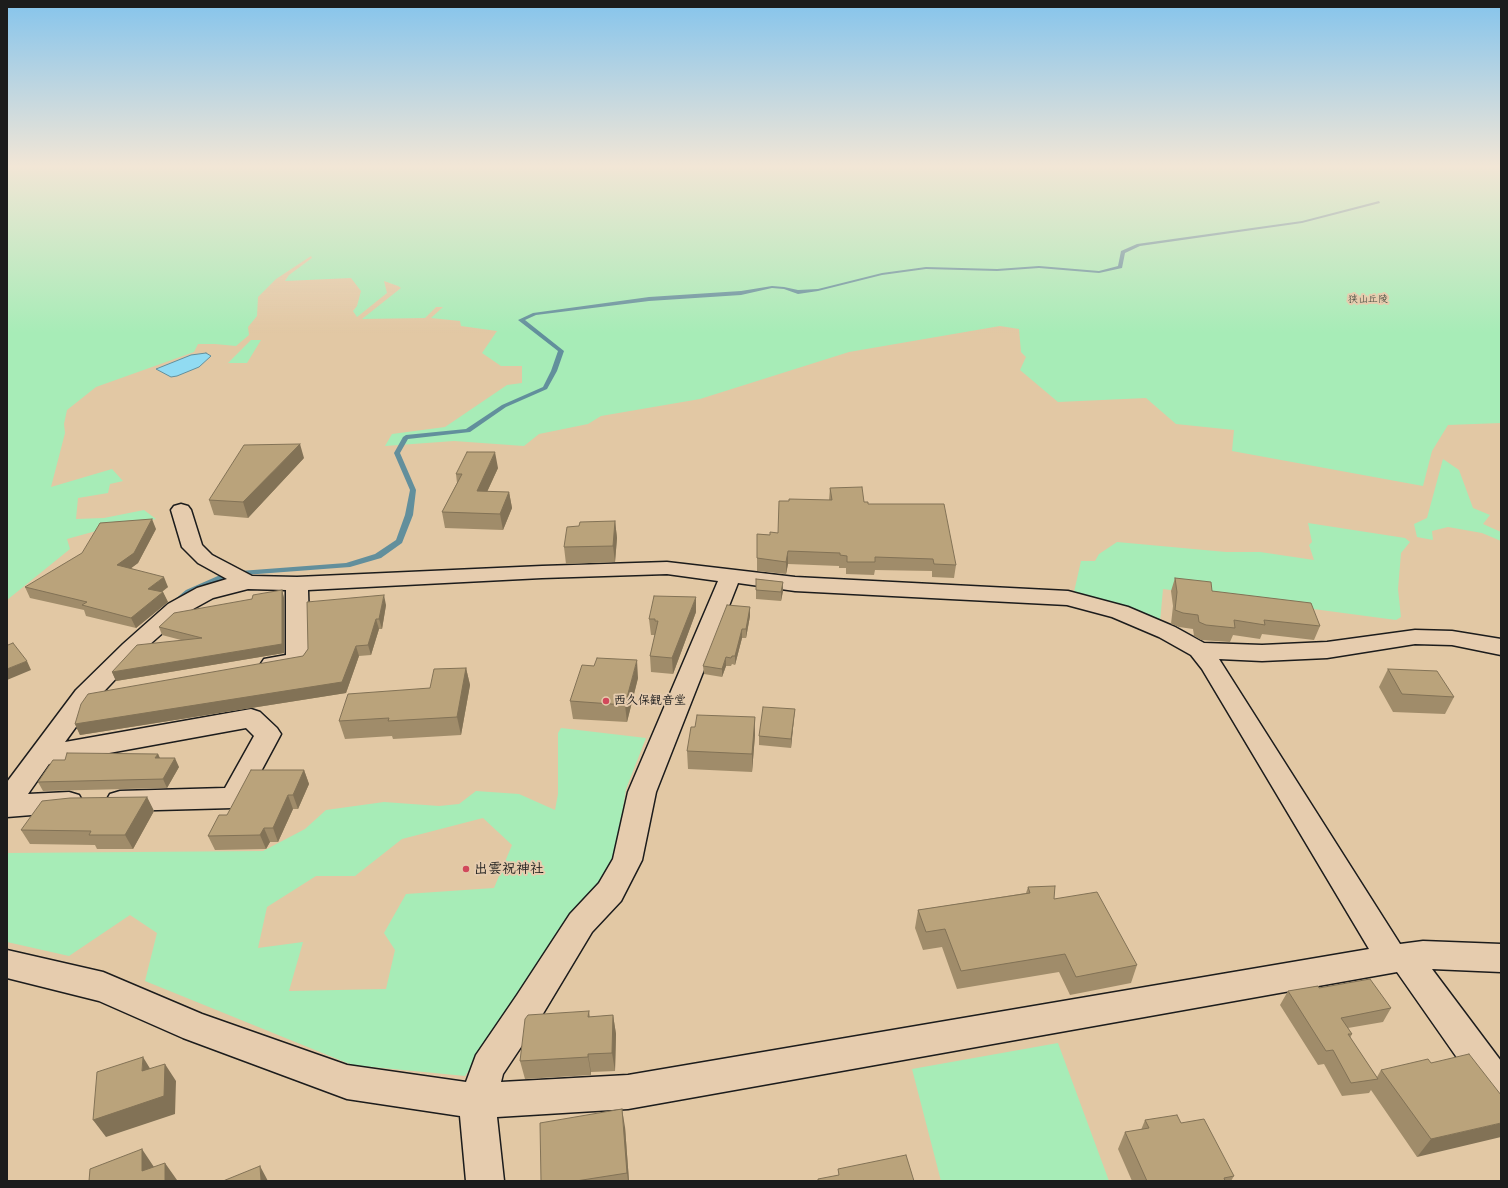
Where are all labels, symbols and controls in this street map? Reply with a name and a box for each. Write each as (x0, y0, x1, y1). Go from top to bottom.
park label: 狭山丘陵 (1348, 293, 1388, 305)
place label: 西久保観音堂 (614, 694, 686, 708)
marker: 西久保観音堂 (601, 696, 611, 706)
place label: 出雲祝神社 (474, 861, 544, 877)
marker: 出雲祝神社 (461, 864, 471, 874)

